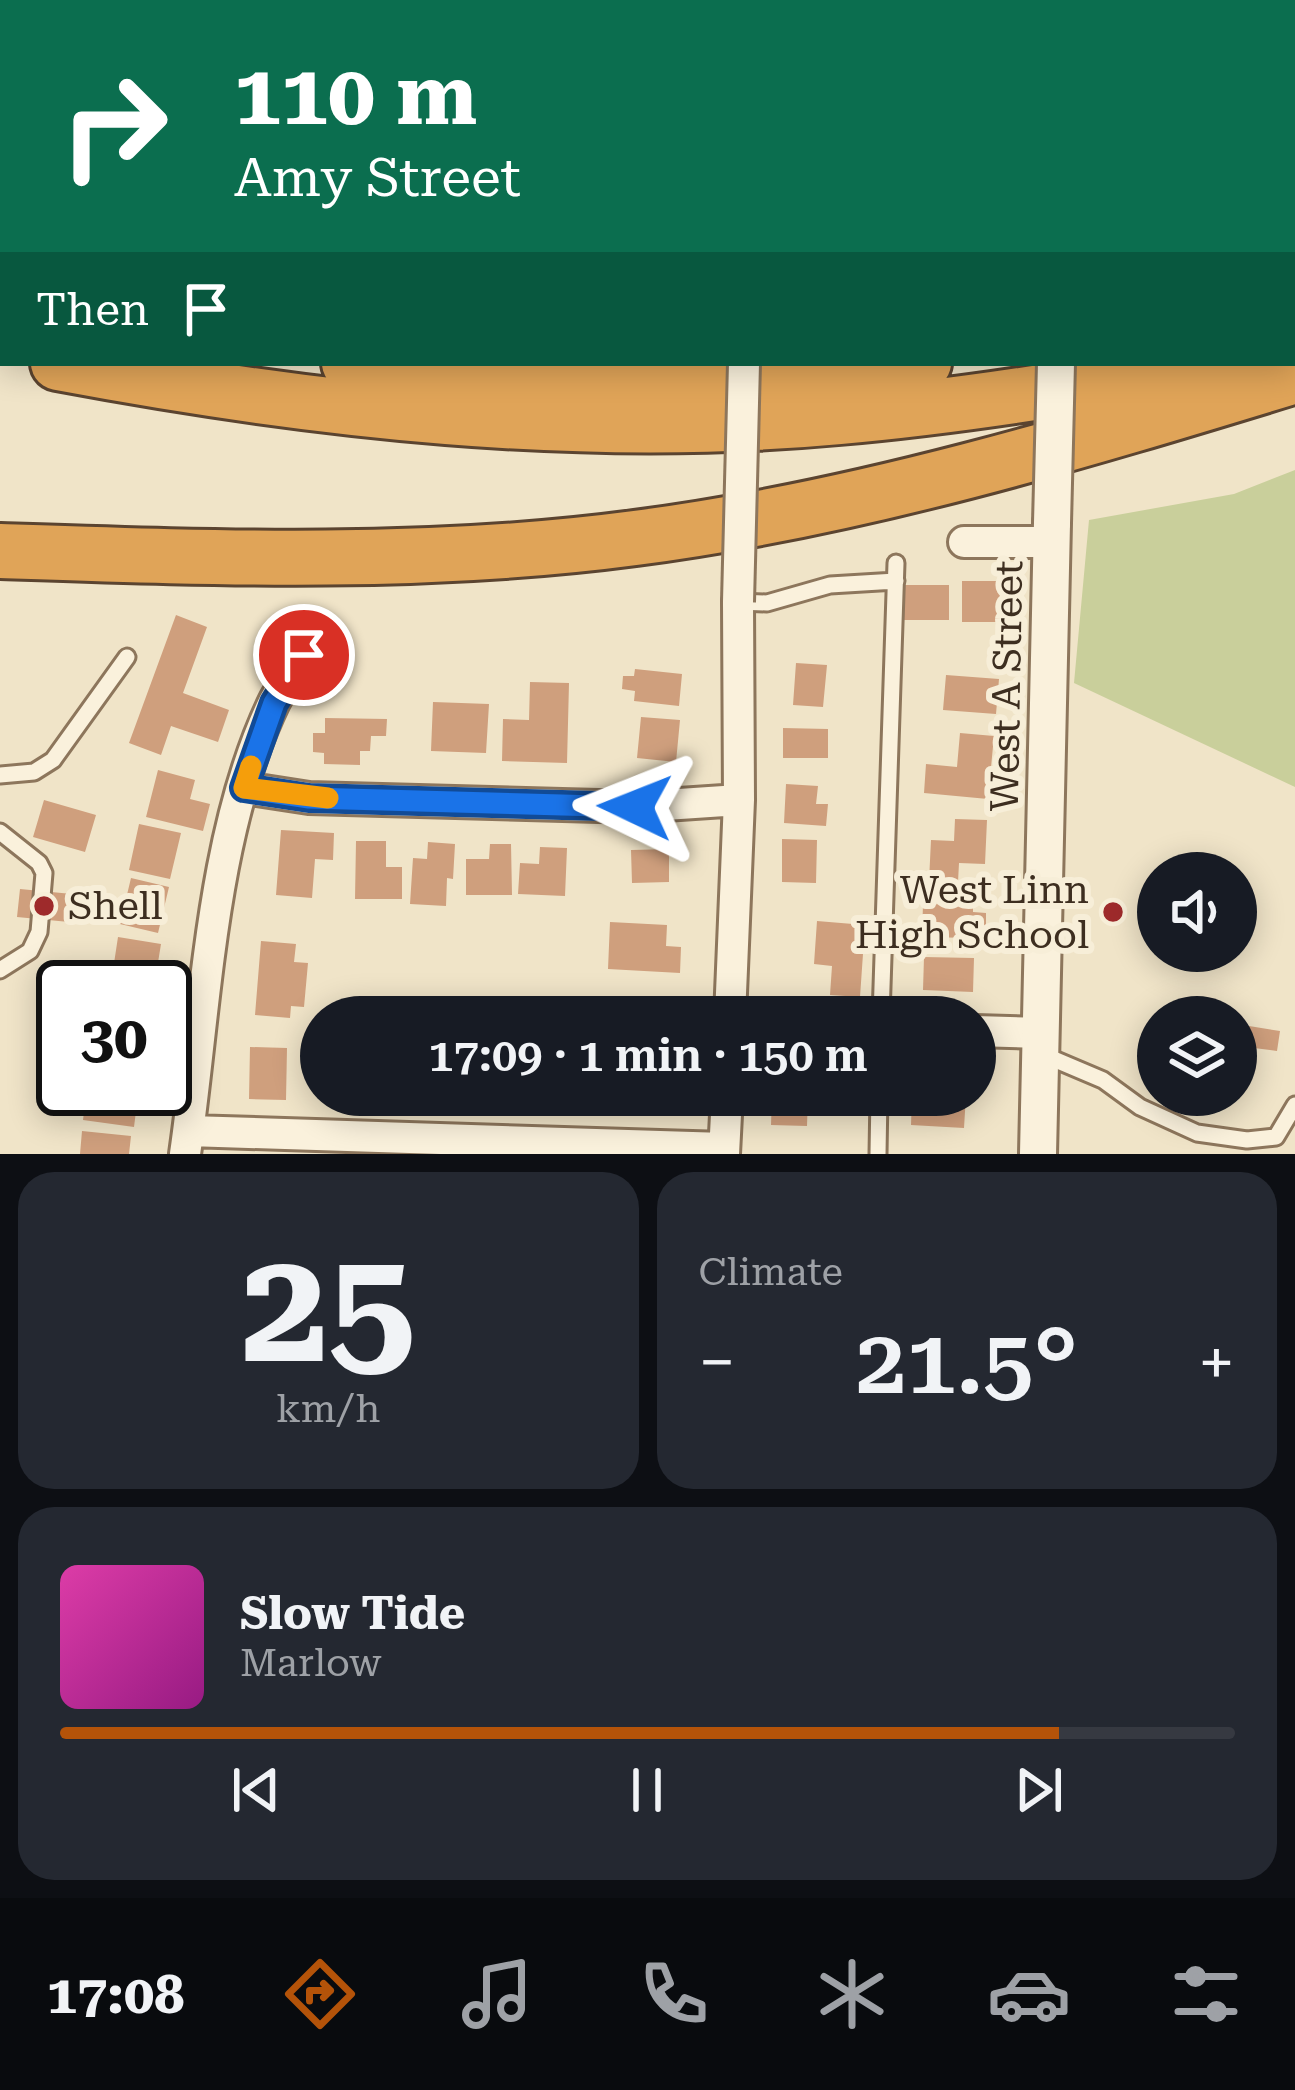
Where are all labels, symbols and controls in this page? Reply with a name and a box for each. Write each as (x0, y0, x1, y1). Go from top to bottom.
text: 110 m (234, 46, 477, 144)
icon: right (36, 48, 192, 204)
text: Amy Street (234, 146, 521, 209)
icon: arrive (173, 276, 239, 342)
text: Then (36, 283, 149, 336)
street label: West A Street (982, 560, 1032, 812)
pin (253, 604, 355, 706)
icon: arrive (271, 622, 337, 688)
position arrow (572, 744, 698, 870)
map controls (1137, 852, 1257, 1116)
button: sound (1137, 852, 1257, 972)
place label: West Linn High School (855, 867, 1089, 958)
place label: Shell (68, 883, 163, 929)
marker: Shell (31, 893, 57, 919)
marker: West Linn High School (1100, 899, 1126, 925)
speed limit sign: 30 (36, 960, 192, 1116)
button: layers (1137, 996, 1257, 1116)
text: 17:09 · 1 min · 150 m (428, 1029, 868, 1082)
text: 25 (241, 1216, 416, 1399)
text: Climate (699, 1249, 843, 1295)
text: 21.5° (856, 1310, 1078, 1415)
text: − (699, 1324, 735, 1401)
text: + (1198, 1324, 1235, 1401)
text: km/h (276, 1386, 380, 1432)
text: Slow Tide (240, 1587, 465, 1640)
text: Marlow (240, 1640, 381, 1686)
icon: previous (223, 1757, 289, 1823)
icon: pause (614, 1757, 680, 1823)
icon: next (1006, 1757, 1072, 1823)
icon: directions (278, 1952, 362, 2036)
icon: music (455, 1952, 539, 2036)
icon: phone (632, 1952, 716, 2036)
icon: climate (810, 1952, 894, 2036)
icon: car (987, 1952, 1071, 2036)
icon: filters (1164, 1952, 1248, 2036)
text: 17:08 (47, 1963, 185, 2026)

